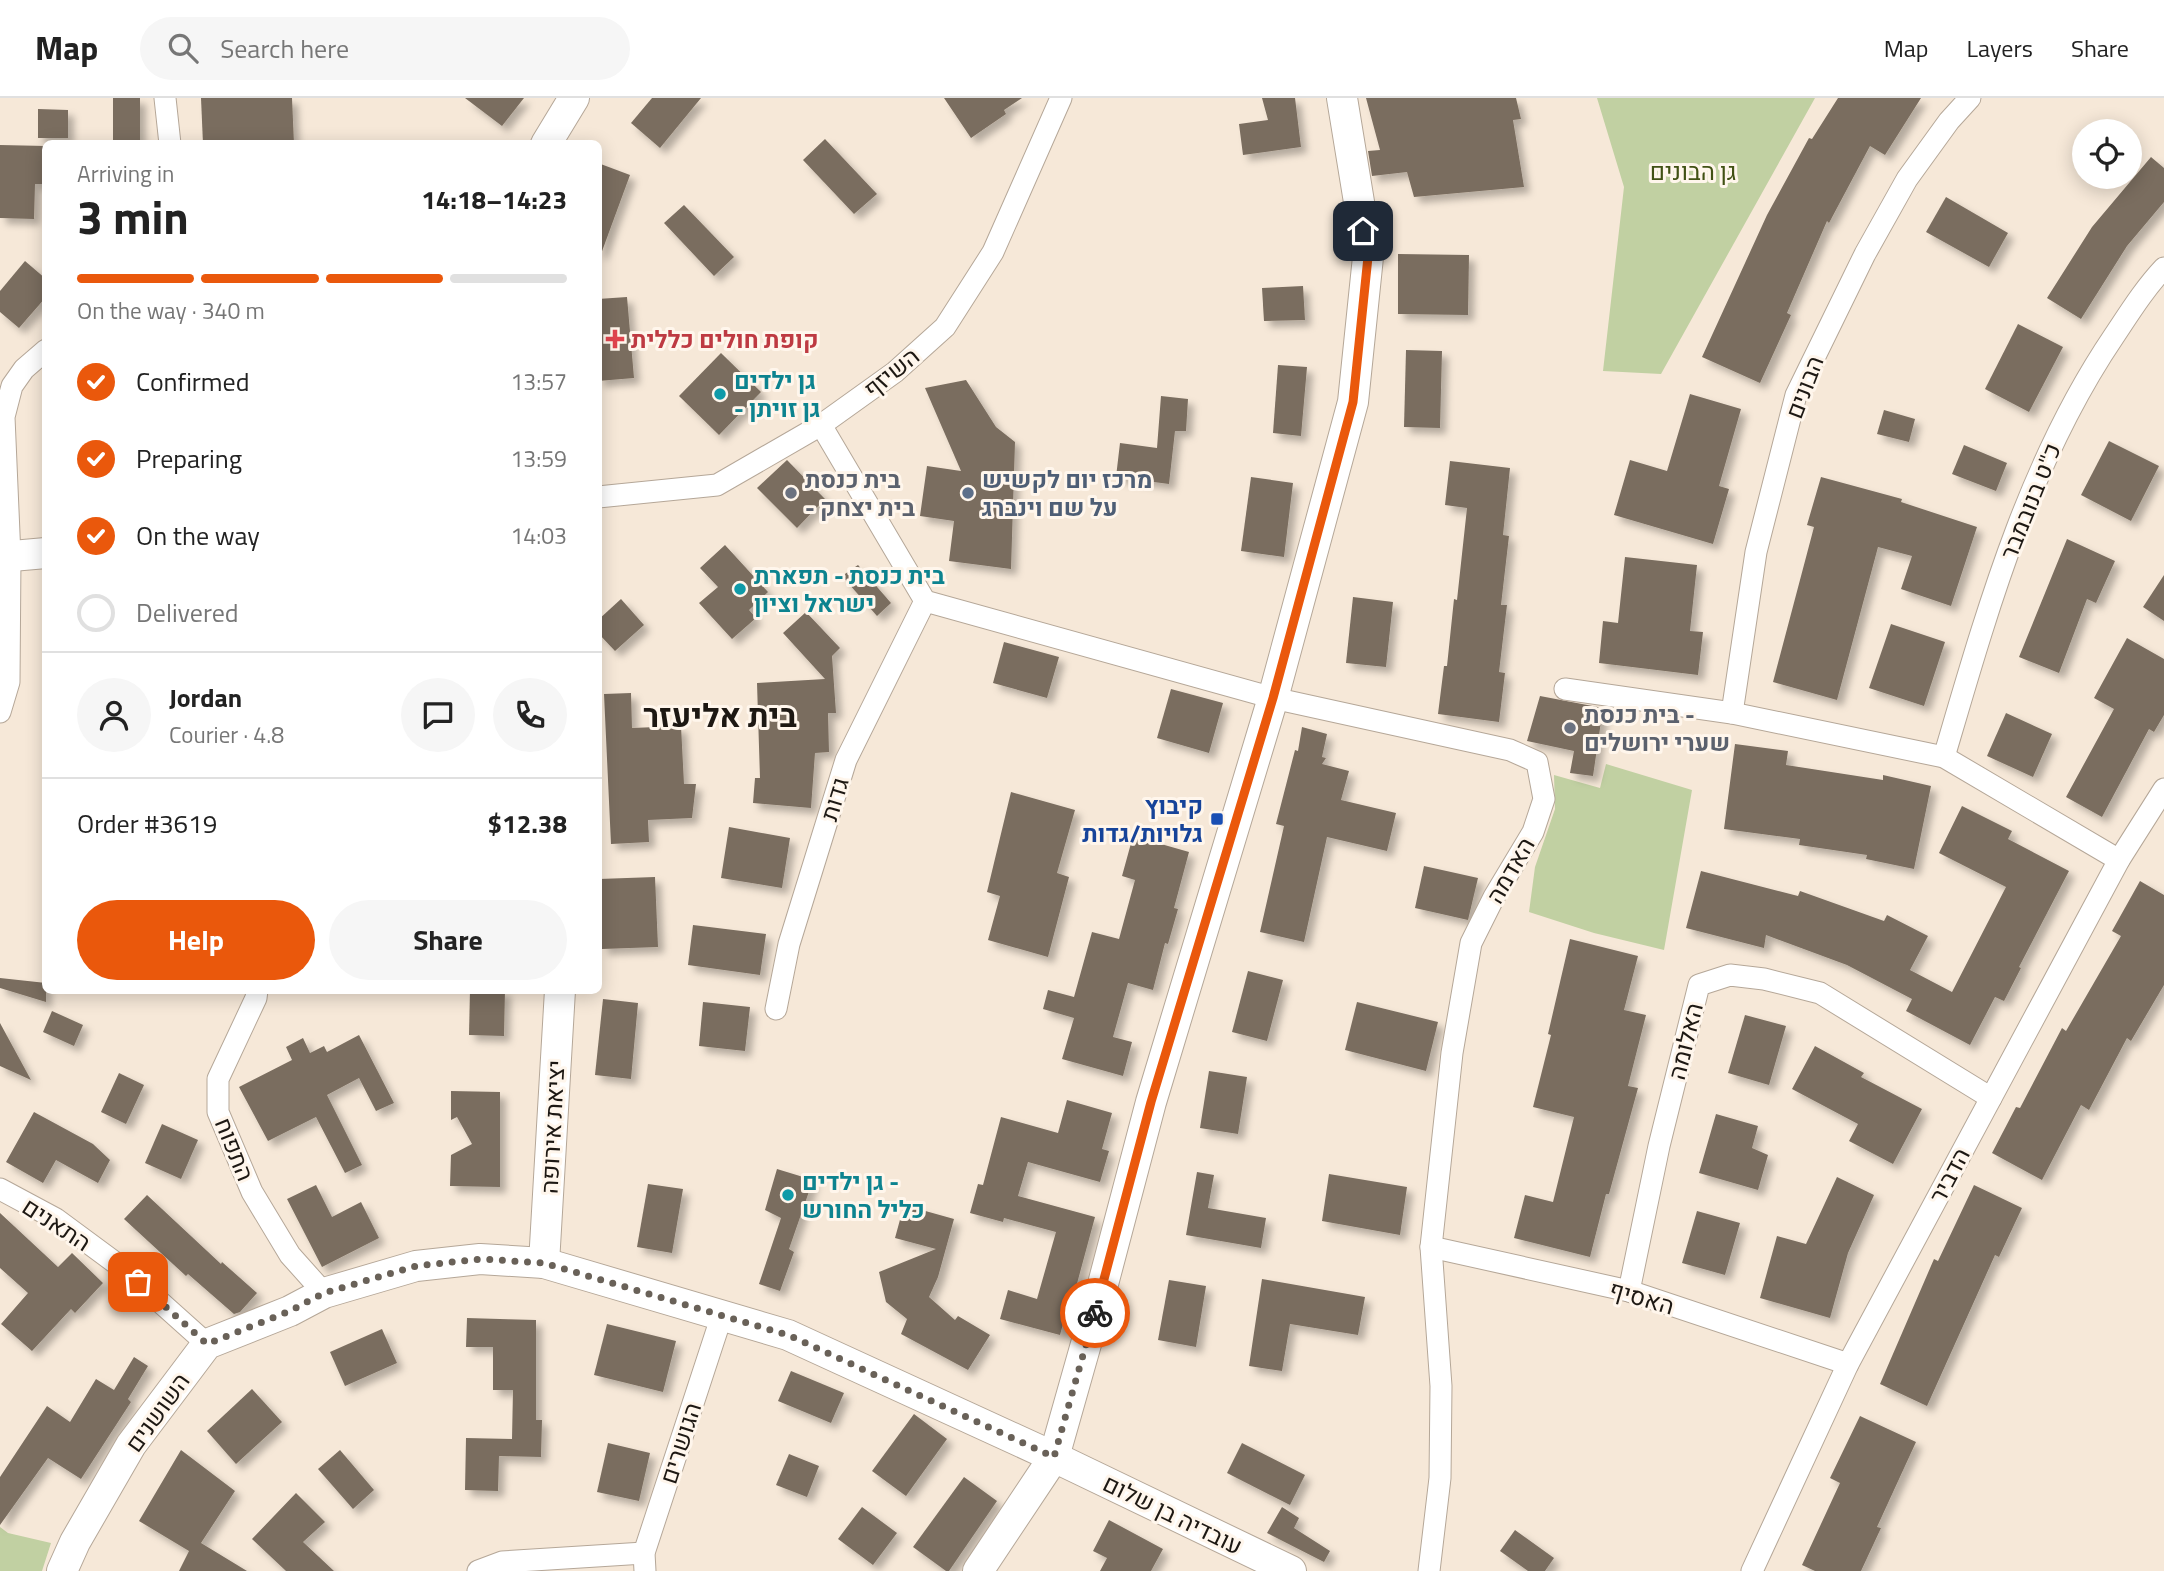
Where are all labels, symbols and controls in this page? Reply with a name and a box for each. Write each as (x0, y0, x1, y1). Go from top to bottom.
search box (140, 17, 630, 80)
text: Map (35, 23, 98, 73)
icon: search (164, 29, 202, 67)
text: Search here (220, 29, 349, 68)
text: Map (1884, 30, 1929, 66)
text: Layers (1967, 30, 2033, 66)
text: Share (2071, 30, 2129, 66)
map controls (2072, 119, 2142, 189)
button: locate (2072, 119, 2142, 189)
park label: גן הבונים (1650, 153, 1736, 189)
text: Arriving in (77, 156, 174, 191)
text: 14:18–14:23 (421, 180, 567, 219)
text: 3 min (77, 182, 189, 252)
pin (1333, 201, 1393, 261)
icon: home (1344, 212, 1382, 250)
text: On the way · 340 m (77, 293, 265, 328)
place label: קופת חולים כללית (631, 321, 819, 357)
marker: קופת חולים כללית (605, 329, 625, 349)
street label: השיזף (855, 338, 927, 406)
street label: הבונים (1776, 350, 1832, 424)
text: Confirmed (136, 362, 250, 401)
place label: גן ילדים - גן זויתן (734, 362, 821, 426)
icon: check (77, 363, 115, 401)
text: 13:57 (510, 364, 567, 399)
marker: גן ילדים - גן זויתן (712, 386, 728, 402)
street label: כ"ט בנובמבר (1990, 437, 2070, 565)
text: Preparing (136, 439, 242, 478)
icon: check (77, 440, 115, 478)
text: 13:59 (510, 441, 567, 476)
place label: בית כנסת - בית יצחק (805, 461, 915, 525)
place label: מרכז יום לקשיש על שם וינברג (982, 461, 1152, 525)
marker: בית כנסת - בית יצחק (783, 485, 799, 501)
marker: מרכז יום לקשיש על שם וינברג (960, 485, 976, 501)
text: On the way (136, 516, 260, 555)
icon: check (77, 517, 115, 555)
text: 14:03 (510, 518, 567, 553)
place label: בית כנסת - תפארת ישראל וציון (754, 557, 945, 621)
marker: בית כנסת - תפארת ישראל וציון (732, 581, 748, 597)
text: Delivered (136, 593, 239, 632)
button: person (77, 678, 151, 752)
text: Jordan (169, 678, 242, 717)
button: chat (401, 678, 475, 752)
button: phone (493, 678, 567, 752)
district label: בית אליעזר (643, 691, 797, 739)
place label: בית כנסת - שערי ירושלים (1584, 696, 1730, 760)
text: Courier · 4.8 (169, 717, 284, 752)
marker: בית כנסת - שערי ירושלים (1562, 720, 1578, 736)
street label: גדות (810, 773, 858, 825)
place label: קיבוץ גלויות/גדות (1082, 787, 1203, 851)
text: Order #3619 (77, 804, 217, 843)
text: $12.38 (488, 804, 567, 843)
marker: קיבוץ גלויות/גדות (1209, 811, 1225, 827)
street label: האדמה (1477, 830, 1543, 910)
button: Help (77, 900, 315, 980)
button: Share (329, 900, 567, 980)
street label: האלומה (1658, 999, 1712, 1083)
street label: יציאת אירופה (531, 1059, 573, 1195)
street label: התפוח (206, 1112, 264, 1186)
street label: הדביר (1919, 1141, 1979, 1209)
place label: גן ילדים - כליל החורש (802, 1163, 925, 1227)
marker: גן ילדים - כליל החורש (780, 1187, 796, 1203)
street label: התאנים (15, 1188, 99, 1260)
pin (108, 1252, 168, 1312)
icon: bag (119, 1263, 157, 1301)
street label: האסיף (1605, 1271, 1679, 1323)
courier (1060, 1278, 1130, 1348)
icon: bike (1076, 1294, 1114, 1332)
street label: השושנים (116, 1365, 198, 1459)
street label: הגושרים (650, 1398, 710, 1488)
street label: עובדיה בן שלום (1097, 1465, 1249, 1563)

